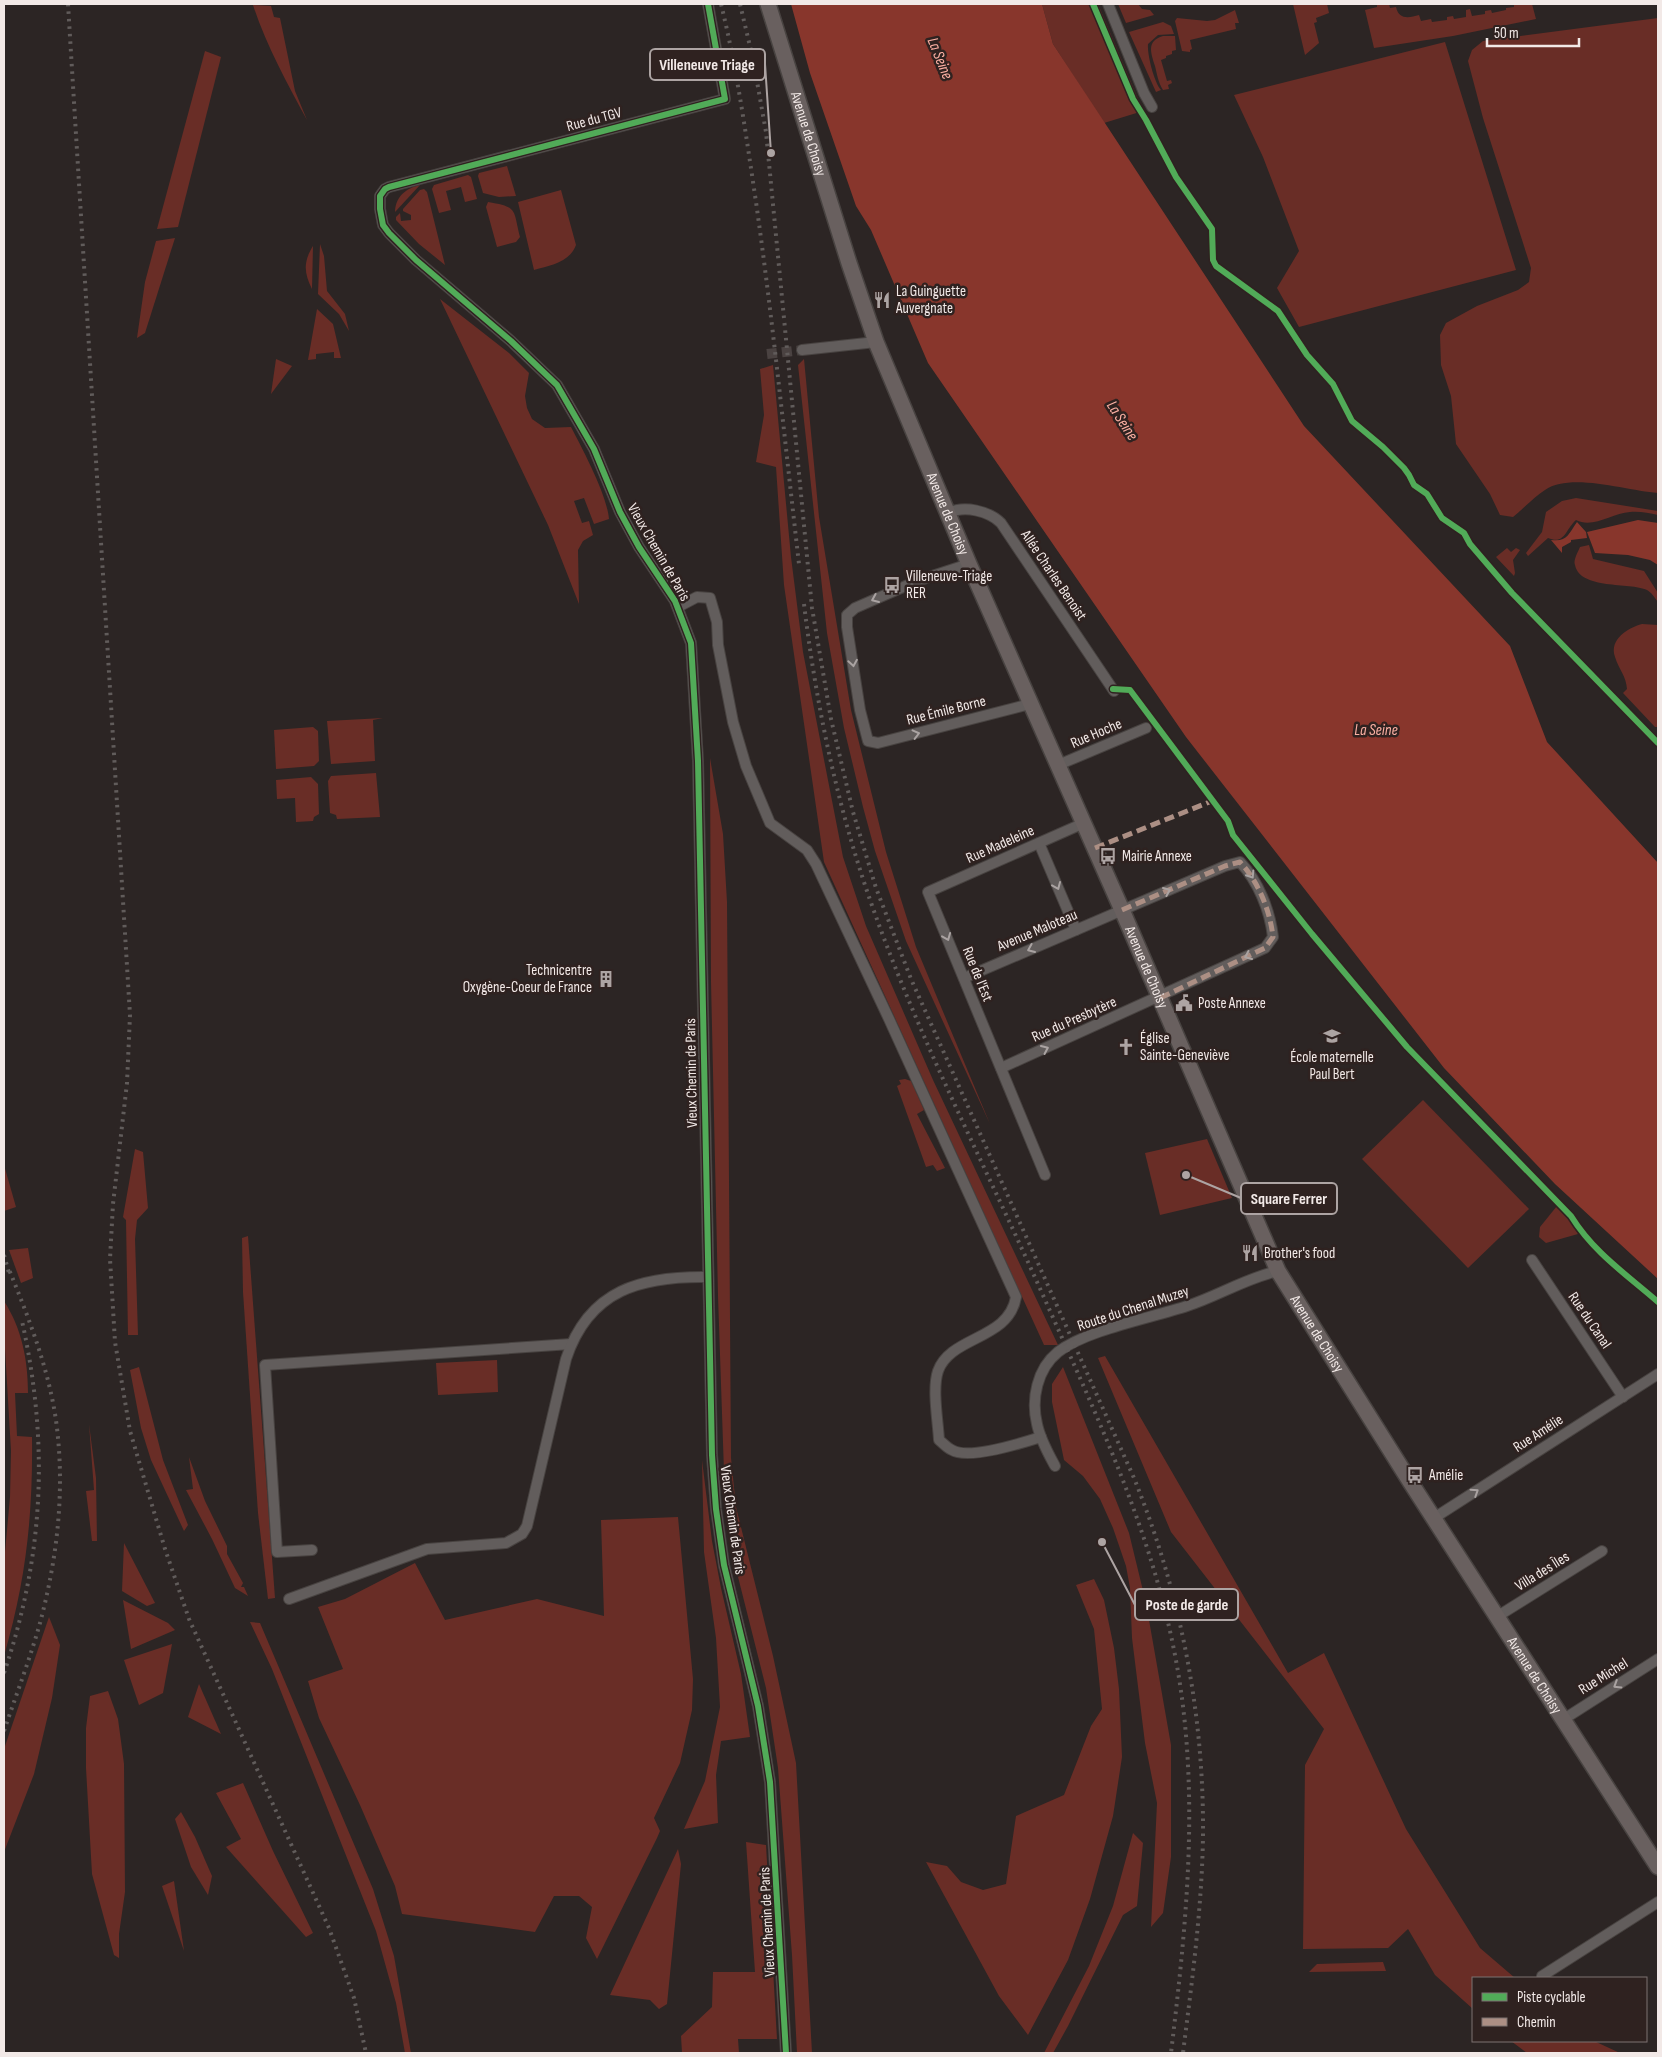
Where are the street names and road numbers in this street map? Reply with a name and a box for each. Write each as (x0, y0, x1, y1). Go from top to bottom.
street label: Avenue de Choisy (786, 88, 830, 179)
street label: Rue du TGV (564, 103, 624, 136)
street label: Avenue de Choisy (921, 469, 973, 558)
street label: Vieux Chemin de Paris (623, 500, 694, 605)
street label: Allée Charles Benoist (1016, 526, 1091, 625)
street label: Rue Émile Borne (904, 691, 988, 730)
street label: Rue Hoche (1068, 714, 1125, 753)
street label: Rue Madeleine (963, 821, 1037, 868)
street label: Avenue Maloteau (993, 905, 1080, 956)
street label: Avenue de Choisy (1120, 922, 1172, 1011)
street label: Rue de l'Est (958, 944, 997, 1005)
street label: Rue du Presbytère (1029, 992, 1120, 1047)
street label: Vieux Chemin de Paris (681, 1018, 702, 1128)
street label: Route du Chenal Muzey (1075, 1281, 1192, 1335)
street label: Rue du Canal (1564, 1288, 1615, 1352)
street label: Avenue de Choisy (1285, 1291, 1348, 1376)
street label: Rue Amélie (1510, 1410, 1567, 1457)
street label: Vieux Chemin de Paris (715, 1464, 750, 1576)
street label: Villa des Îles (1512, 1547, 1573, 1596)
street label: Avenue de Choisy (1502, 1633, 1566, 1718)
street label: Rue Michel (1575, 1654, 1631, 1699)
street label: Vieux Chemin de Paris (755, 1867, 780, 1977)

